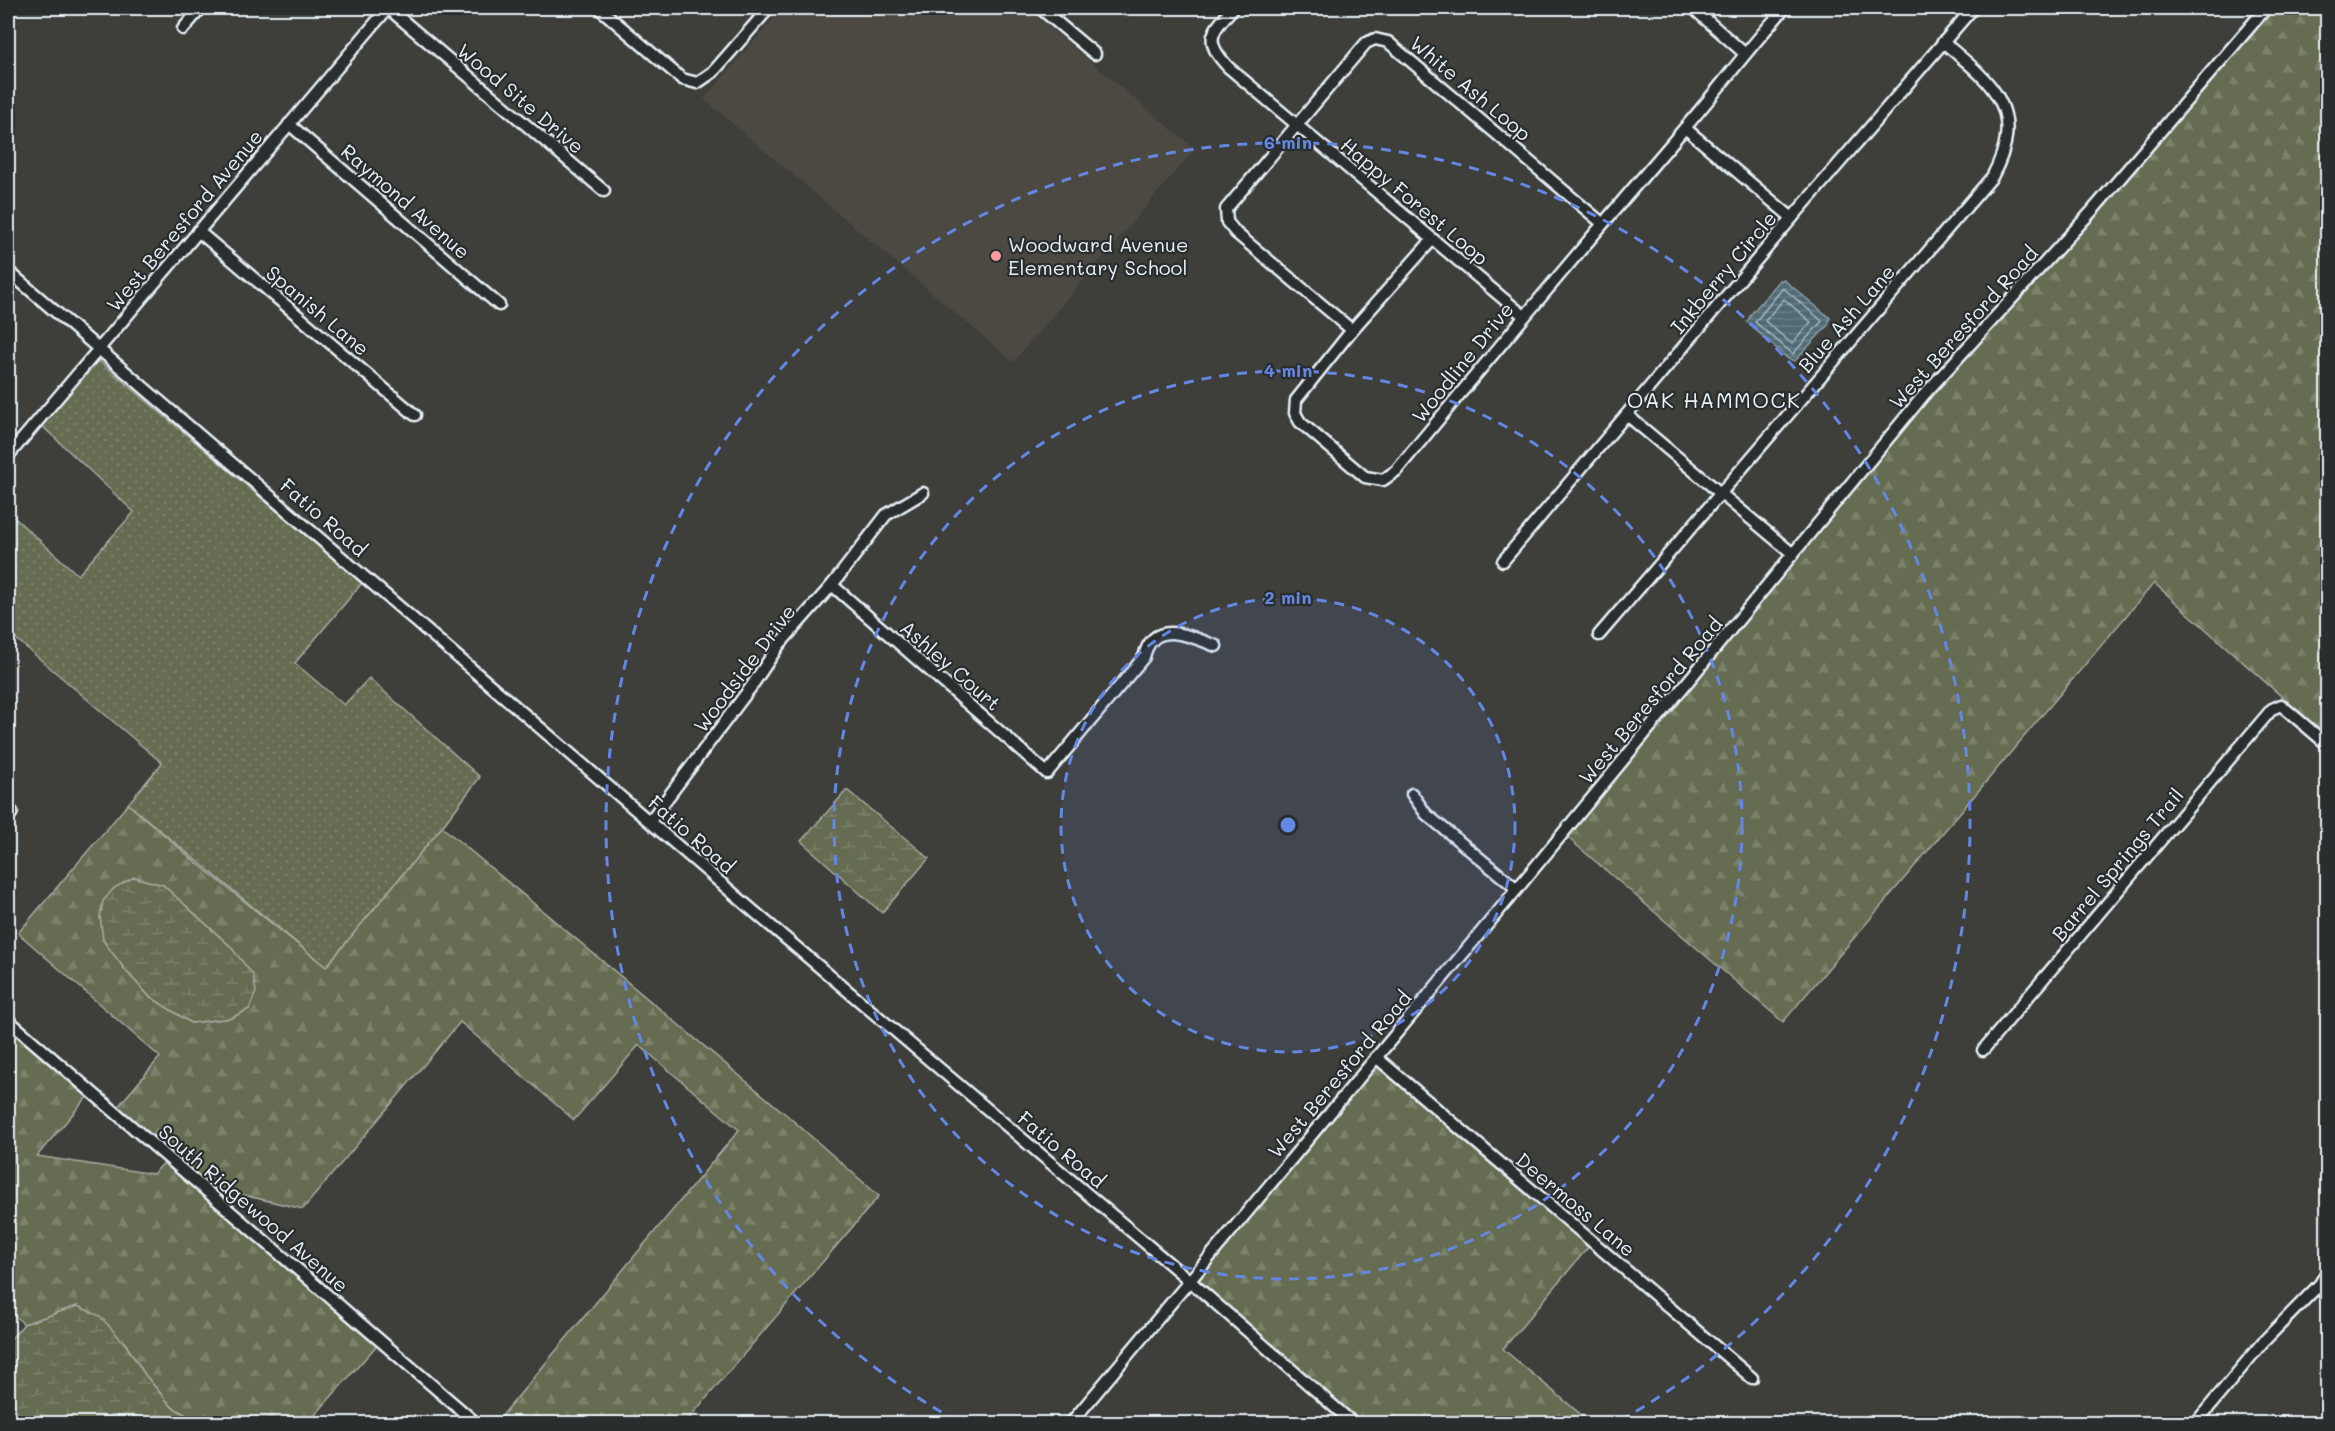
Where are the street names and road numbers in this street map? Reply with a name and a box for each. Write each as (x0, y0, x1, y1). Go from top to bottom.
street label: White Ash Loop (1405, 30, 1537, 146)
street label: Wood Site Drive (452, 37, 590, 159)
street label: West Beresford Avenue (100, 124, 268, 316)
street label: Happy Forest Loop (1336, 132, 1494, 270)
street label: Raymond Avenue (336, 138, 476, 264)
street label: Inkberry Circle (1664, 205, 1782, 339)
street label: West Beresford Road (1883, 240, 2043, 414)
street label: Spanish Lane (261, 259, 375, 361)
street label: Blue Ash Lane (1792, 259, 1900, 377)
street label: Woodline Drive (1405, 296, 1519, 428)
street label: Fatio Road (275, 472, 373, 562)
street label: Woodside Drive (687, 599, 801, 737)
street label: West Beresford Road (1572, 611, 1728, 789)
street label: Ashley Court (895, 614, 1007, 716)
street label: Barrel Springs Trail (2045, 782, 2189, 946)
street label: Fatio Road (643, 789, 741, 879)
street label: West Beresford Road (1261, 985, 1417, 1163)
street label: Fatio Road (1013, 1105, 1111, 1193)
street label: South Ridgewood Avenue (154, 1118, 354, 1298)
street label: Deermoss Lane (1511, 1146, 1641, 1262)

